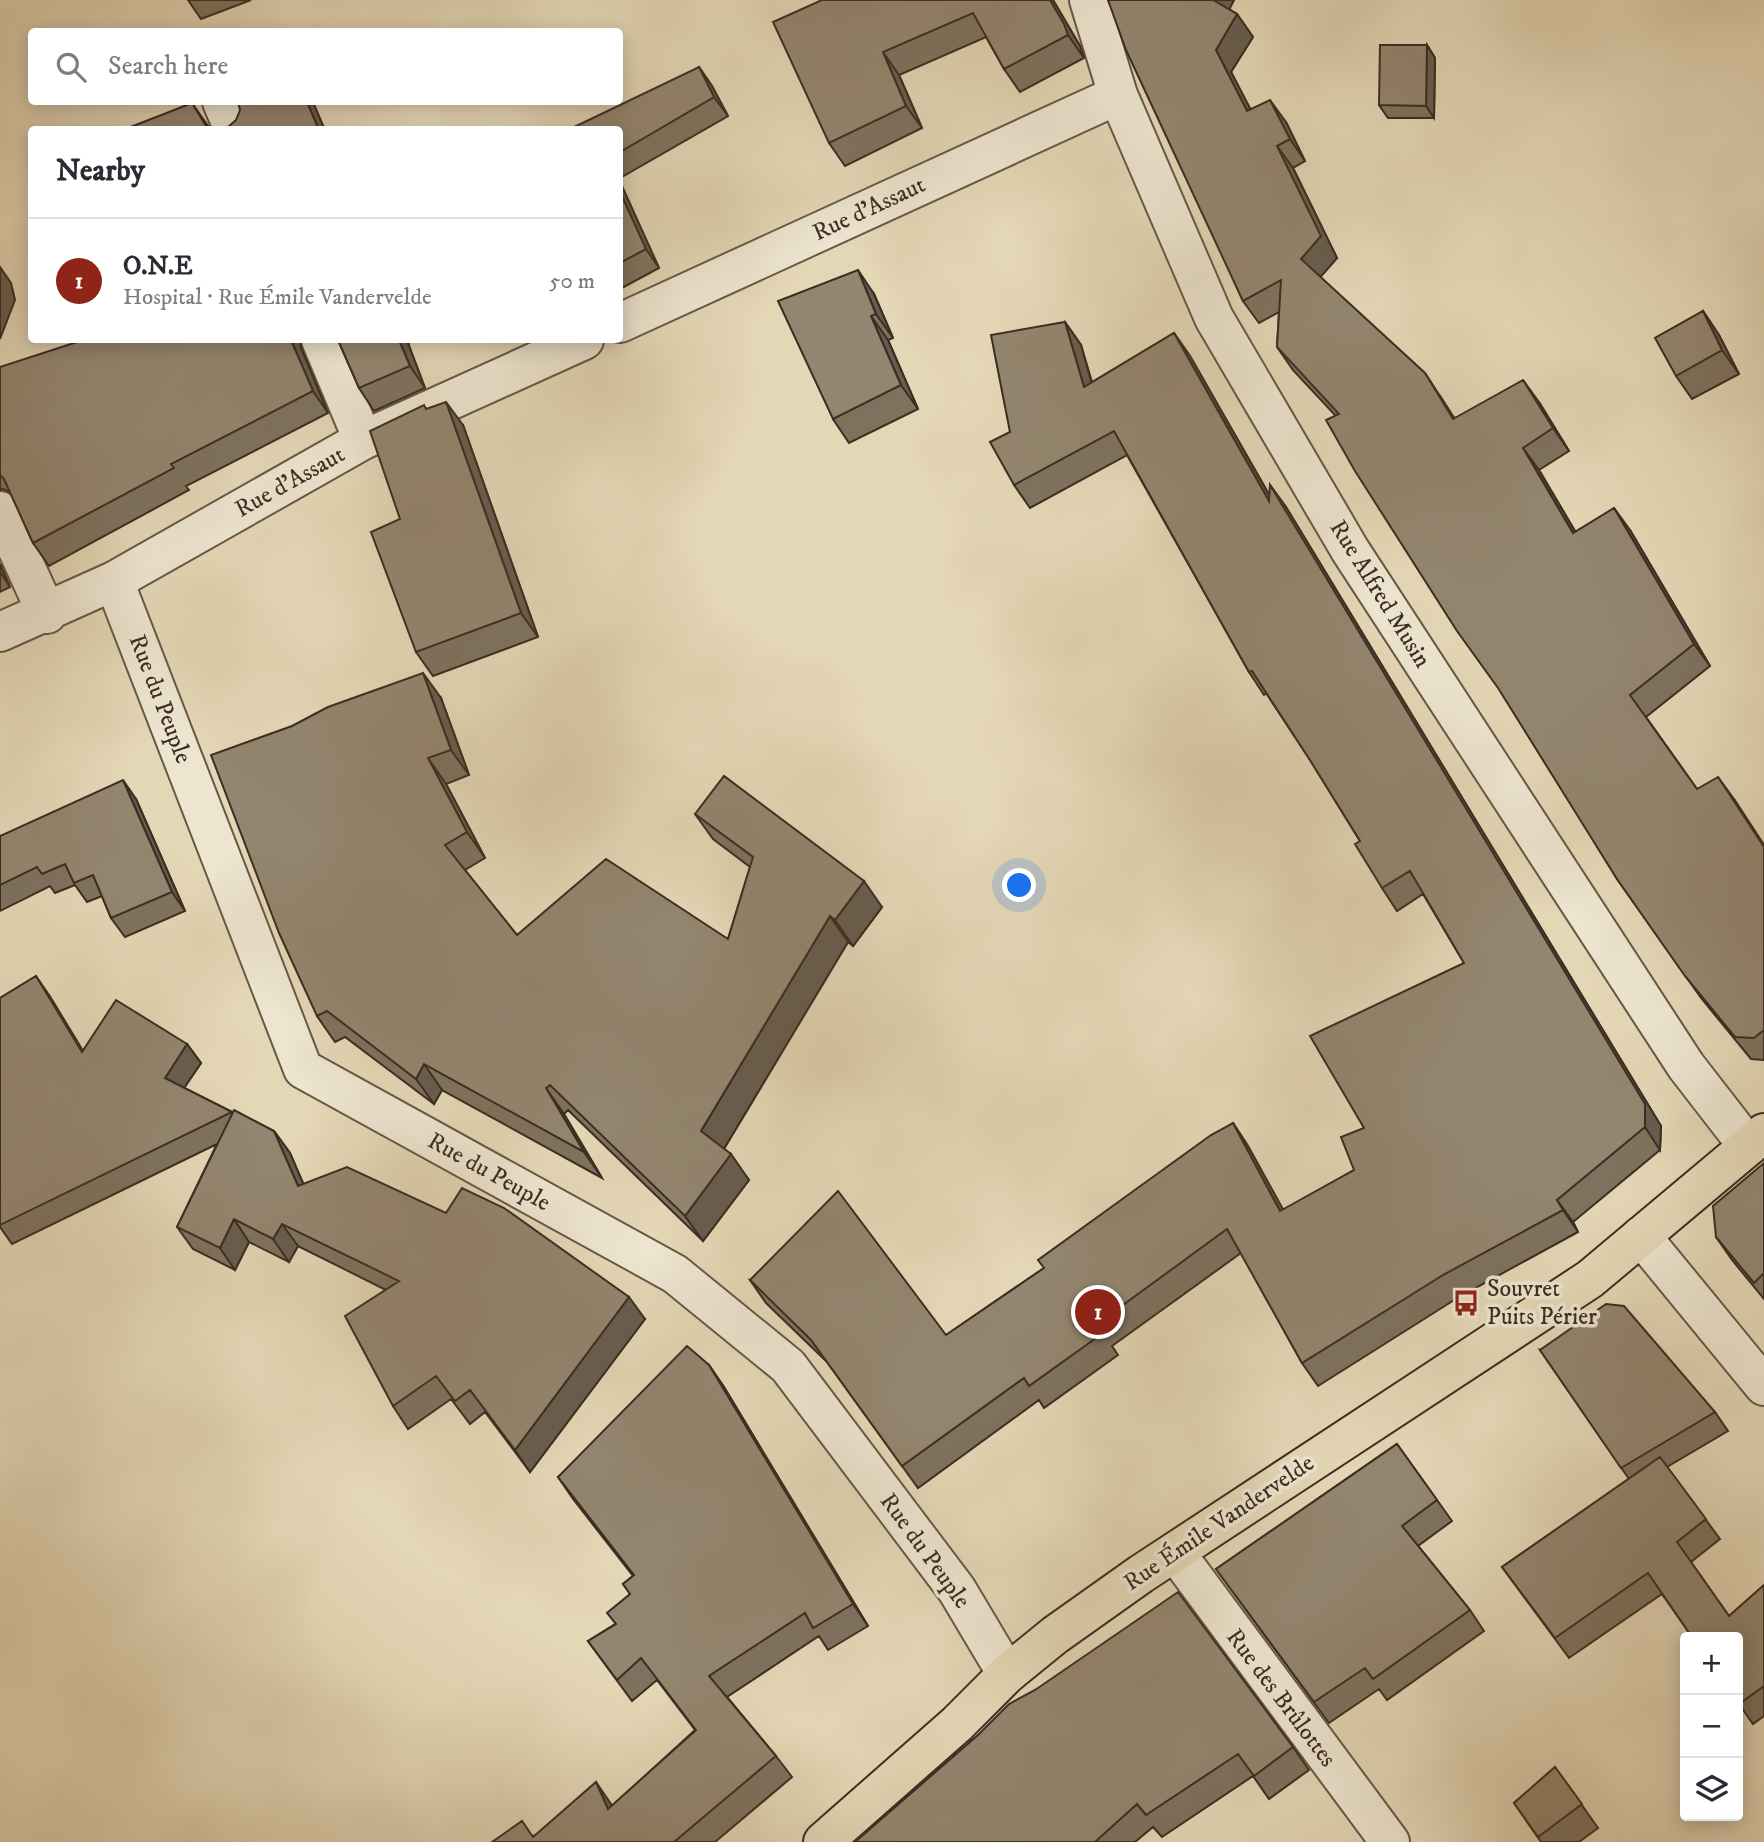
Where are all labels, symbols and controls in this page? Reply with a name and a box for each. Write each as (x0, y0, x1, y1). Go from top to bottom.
search box (28, 28, 623, 105)
icon: search (52, 48, 90, 86)
text: Search here (108, 50, 228, 83)
text: Nearby (56, 153, 145, 190)
street label: Rue d'Assaut (808, 170, 930, 248)
text: O.N.E (123, 250, 193, 283)
text: 1 (75, 267, 83, 296)
text: 50 m (549, 267, 595, 296)
text: Hospital · Rue Émile Vandervelde (123, 283, 432, 312)
street label: Rue d'Assaut (230, 439, 350, 524)
street label: Rue Alfred Musin (1323, 515, 1438, 674)
street label: Rue du Peuple (122, 630, 198, 768)
your location (1002, 868, 1036, 902)
street label: Rue du Peuple (422, 1126, 556, 1218)
place label: Souvret Puits Périer (1487, 1274, 1597, 1332)
pin: 1 (1075, 1286, 1121, 1338)
bus stop icon: Souvret Puits Périer (1451, 1288, 1481, 1318)
street label: Rue Émile Vandervelde (1118, 1448, 1320, 1598)
street label: Rue du Peuple (873, 1487, 977, 1615)
street label: Rue des Brûlottes (1219, 1623, 1343, 1773)
map controls (1680, 1632, 1743, 1821)
button: + (1680, 1632, 1743, 1695)
button: − (1680, 1695, 1743, 1758)
button: layers (1680, 1758, 1743, 1821)

